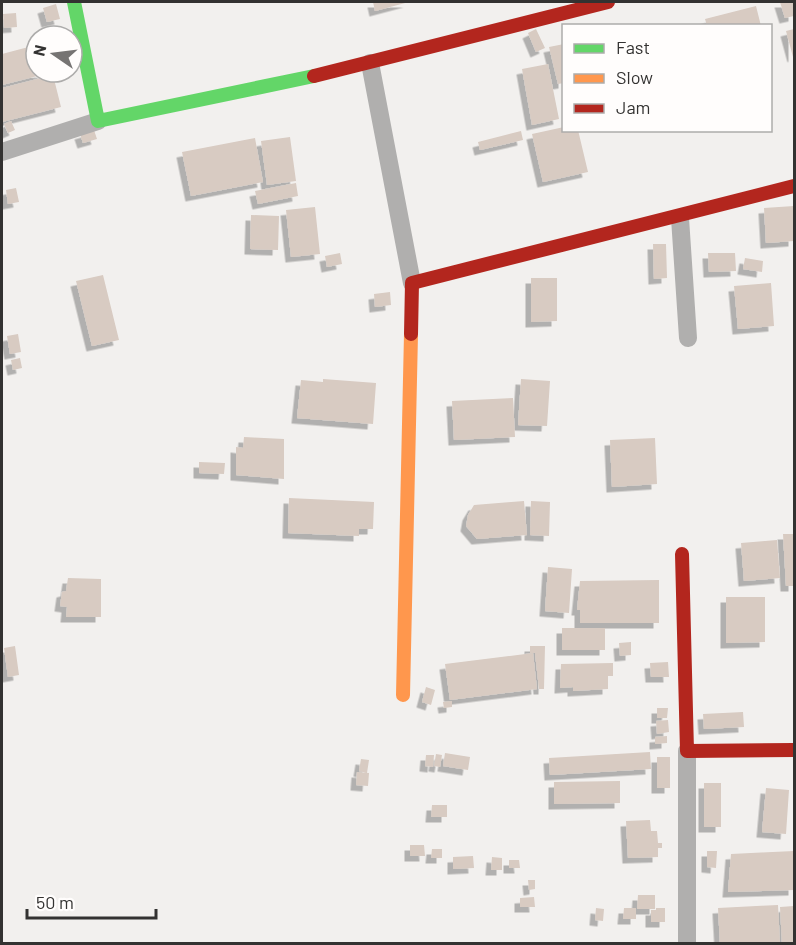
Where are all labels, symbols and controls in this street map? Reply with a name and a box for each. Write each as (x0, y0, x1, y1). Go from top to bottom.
north arrow (24, 24, 84, 84)
legend (562, 24, 772, 132)
text: Fast (616, 36, 650, 58)
text: N (28, 43, 49, 58)
text: Slow (616, 66, 653, 88)
text: Jam (616, 96, 650, 118)
scale bar (27, 882, 156, 920)
text: 50 m (36, 891, 74, 913)

